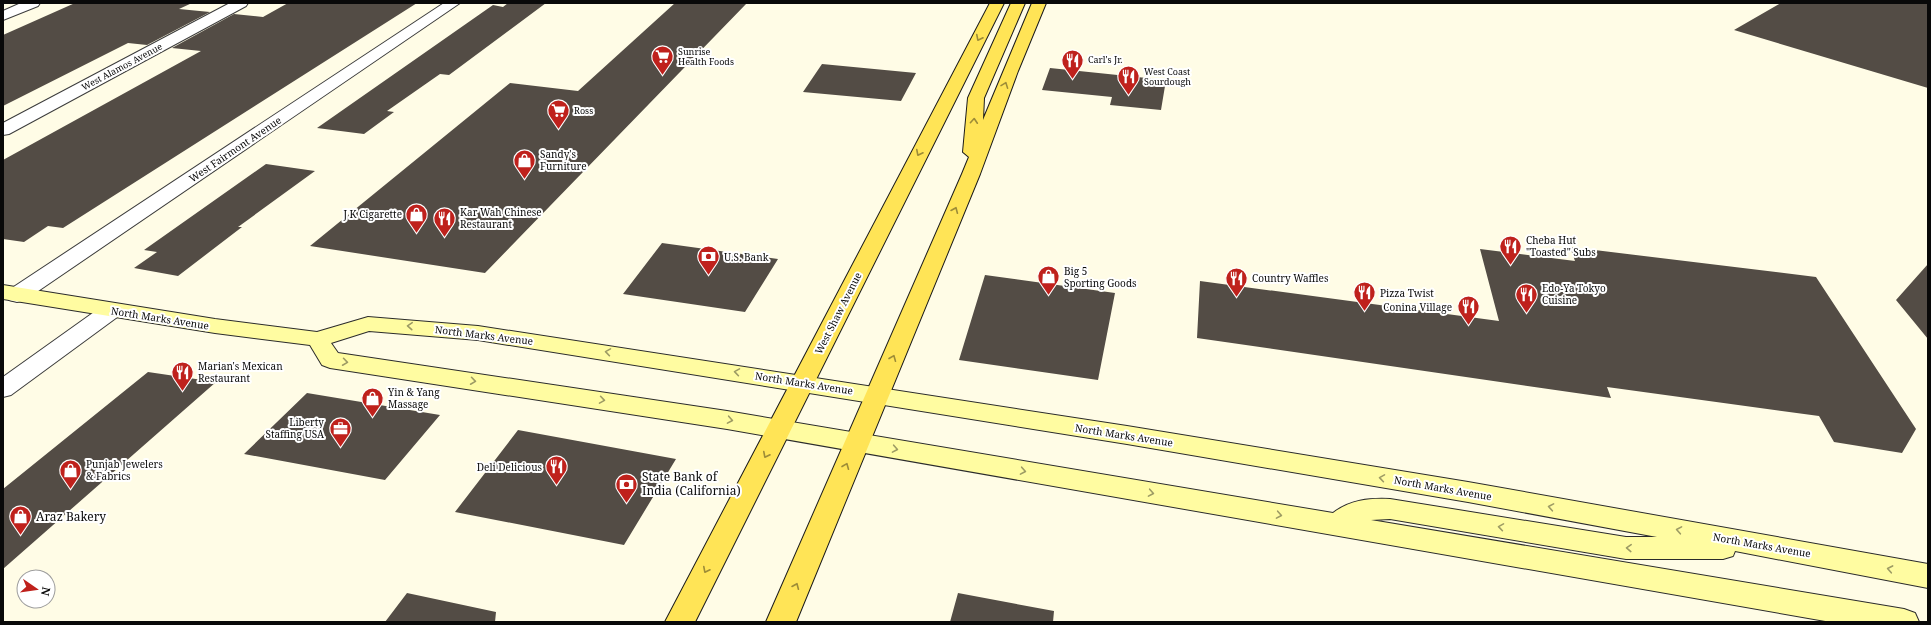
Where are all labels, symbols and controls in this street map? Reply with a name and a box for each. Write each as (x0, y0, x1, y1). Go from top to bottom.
one-way arrow (976, 33, 983, 41)
street label: West Alamos Avenue (79, 40, 165, 93)
supermarket icon: Sunrise Health Foods (650, 44, 676, 77)
place label: Sunrise Health Foods (678, 45, 734, 68)
restaurant icon: Carl's Jr. (1059, 47, 1085, 80)
place label: Carl's Jr. (1088, 53, 1123, 66)
restaurant icon: West Coast Sourdough (1115, 64, 1141, 97)
place label: West Coast Sourdough (1144, 65, 1191, 88)
one-way arrow (1000, 81, 1008, 88)
supermarket icon: Ross (546, 98, 572, 131)
place label: Ross (574, 104, 593, 117)
street label: West Fairmont Avenue (186, 113, 284, 185)
one-way arrow (970, 118, 979, 124)
shop icon: Sandy's Furniture (512, 147, 538, 180)
place label: Sandy's Furniture (540, 147, 587, 173)
one-way arrow (916, 149, 924, 156)
shop icon: J K Cigarette (404, 201, 430, 234)
restaurant icon: Kar Wah Chinese Restaurant (431, 205, 457, 238)
place label: Kar Wah Chinese Restaurant (460, 205, 542, 231)
one-way arrow (951, 206, 959, 213)
place label: J K Cigarette (342, 207, 402, 221)
restaurant icon: Cheba Hut "Toasted" Subs (1498, 233, 1524, 266)
place label: Cheba Hut "Toasted" Subs (1526, 233, 1596, 259)
bank icon: U.S. Bank (696, 244, 722, 277)
place label: U.S. Bank (724, 250, 769, 264)
shop icon: Big 5 Sporting Goods (1035, 264, 1061, 297)
place label: Big 5 Sporting Goods (1064, 264, 1137, 290)
restaurant icon: Country Waffles (1224, 265, 1250, 298)
street label: West Shaw Avenue (811, 270, 865, 356)
place label: Country Waffles (1252, 271, 1329, 285)
restaurant icon: Pizza Twist (1352, 280, 1378, 313)
restaurant icon: Edo-Ya Tokyo Cuisine (1514, 281, 1540, 314)
place label: Edo-Ya Tokyo Cuisine (1542, 281, 1606, 307)
place label: Pizza Twist (1380, 286, 1434, 300)
restaurant icon: Conina Village (1455, 294, 1481, 327)
place label: Conina Village (1383, 300, 1452, 314)
street label: North Marks Avenue (110, 303, 210, 333)
one-way arrow (407, 322, 413, 331)
street label: North Marks Avenue (434, 322, 534, 348)
one-way arrow (605, 348, 611, 357)
one-way arrow (889, 355, 897, 362)
one-way arrow (342, 357, 348, 366)
restaurant icon: Marian's Mexican Restaurant (170, 359, 196, 392)
place label: Marian's Mexican Restaurant (198, 359, 283, 385)
one-way arrow (734, 368, 740, 377)
street label: North Marks Avenue (754, 368, 854, 398)
one-way arrow (470, 376, 477, 385)
shop icon: Yin & Yang Massage (359, 385, 385, 418)
place label: Yin & Yang Massage (387, 385, 440, 411)
one-way arrow (599, 395, 605, 404)
place label: Liberty Staffing USA (266, 415, 325, 441)
office icon: Liberty Staffing USA (327, 415, 353, 448)
one-way arrow (727, 416, 734, 424)
street label: North Marks Avenue (1074, 420, 1174, 450)
one-way arrow (891, 445, 898, 453)
one-way arrow (763, 451, 771, 458)
restaurant icon: Deli Delicious (544, 454, 570, 487)
shop icon: Punjab Jewelers & Fabrics (58, 457, 84, 490)
place label: Punjab Jewelers & Fabrics (86, 457, 163, 483)
place label: Deli Delicious (477, 460, 542, 474)
one-way arrow (842, 463, 850, 470)
one-way arrow (1020, 466, 1026, 475)
place label: State Bank of India (California) (642, 468, 741, 499)
bank icon: State Bank of India (California) (613, 471, 639, 504)
street label: North Marks Avenue (1393, 473, 1493, 503)
one-way arrow (1379, 474, 1385, 483)
one-way arrow (1148, 488, 1154, 497)
one-way arrow (1548, 503, 1554, 512)
shop icon: Araz Bakery (7, 504, 33, 537)
place label: Araz Bakery (36, 508, 106, 525)
one-way arrow (1276, 510, 1282, 519)
one-way arrow (1497, 523, 1504, 532)
one-way arrow (1676, 526, 1682, 535)
street label: North Marks Avenue (1712, 530, 1812, 560)
one-way arrow (1626, 543, 1632, 552)
one-way arrow (1887, 565, 1893, 573)
one-way arrow (704, 566, 711, 573)
north arrow (16, 569, 56, 609)
one-way arrow (791, 583, 799, 590)
text: N (38, 585, 55, 598)

